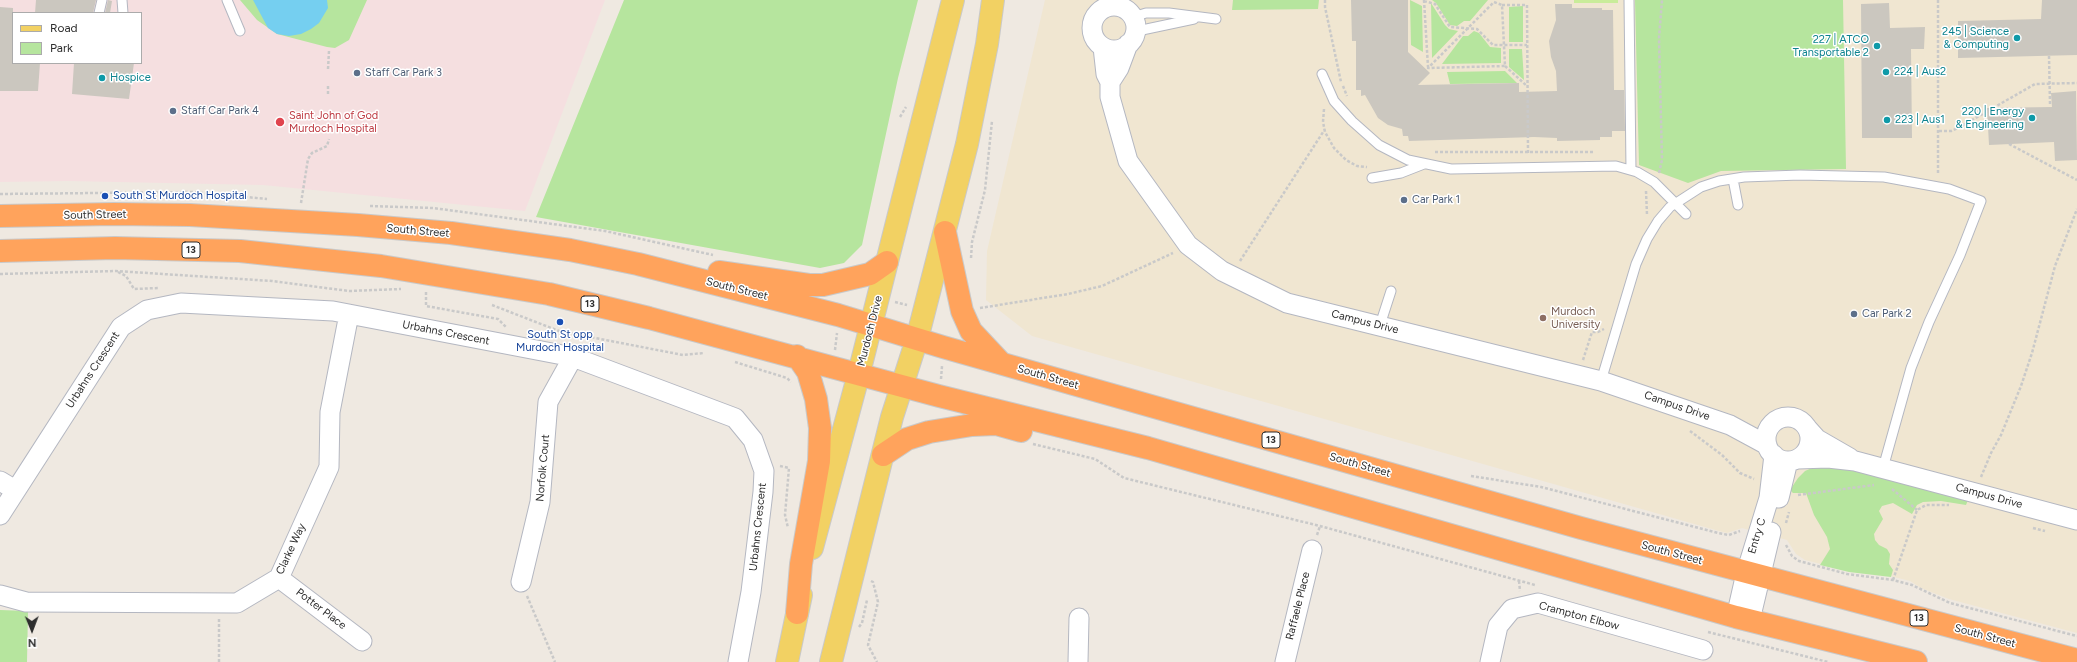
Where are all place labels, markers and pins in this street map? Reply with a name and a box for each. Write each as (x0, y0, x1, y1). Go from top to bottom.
place label: 245 | Science & Computing (1942, 25, 2009, 51)
place label: 227 | ATCO Transportable 2 (1793, 33, 1869, 59)
marker: 245 | Science & Computing (2012, 33, 2022, 43)
marker: 227 | ATCO Transportable 2 (1872, 41, 1882, 51)
place label: 224 | Aus2 (1894, 65, 1946, 79)
place label: Staff Car Park 3 (365, 66, 442, 80)
marker: 224 | Aus2 (1881, 67, 1891, 77)
marker: Staff Car Park 3 (352, 68, 362, 78)
place label: Hospice (110, 71, 151, 85)
marker: Hospice (97, 73, 107, 83)
place label: Staff Car Park 4 (181, 104, 259, 118)
place label: 220 | Energy & Engineering (1956, 105, 2024, 131)
marker: Staff Car Park 4 (168, 106, 178, 116)
place label: Saint John of God Murdoch Hospital (289, 109, 378, 135)
place label: 223 | Aus1 (1895, 113, 1945, 127)
marker: 220 | Energy & Engineering (2027, 113, 2037, 123)
marker: 223 | Aus1 (1882, 115, 1892, 125)
marker: Saint John of God Murdoch Hospital (274, 116, 286, 128)
place label: South St Murdoch Hospital (113, 189, 247, 203)
marker: South St Murdoch Hospital (100, 191, 110, 201)
place label: Car Park 1 (1412, 193, 1460, 207)
marker: Car Park 1 (1399, 195, 1409, 205)
place label: Murdoch University (1551, 305, 1600, 331)
place label: Car Park 2 (1862, 307, 1912, 321)
marker: Car Park 2 (1849, 309, 1859, 319)
marker: Murdoch University (1538, 313, 1548, 323)
marker: South St opp Murdoch Hospital (555, 317, 565, 327)
place label: South St opp Murdoch Hospital (516, 328, 604, 354)

